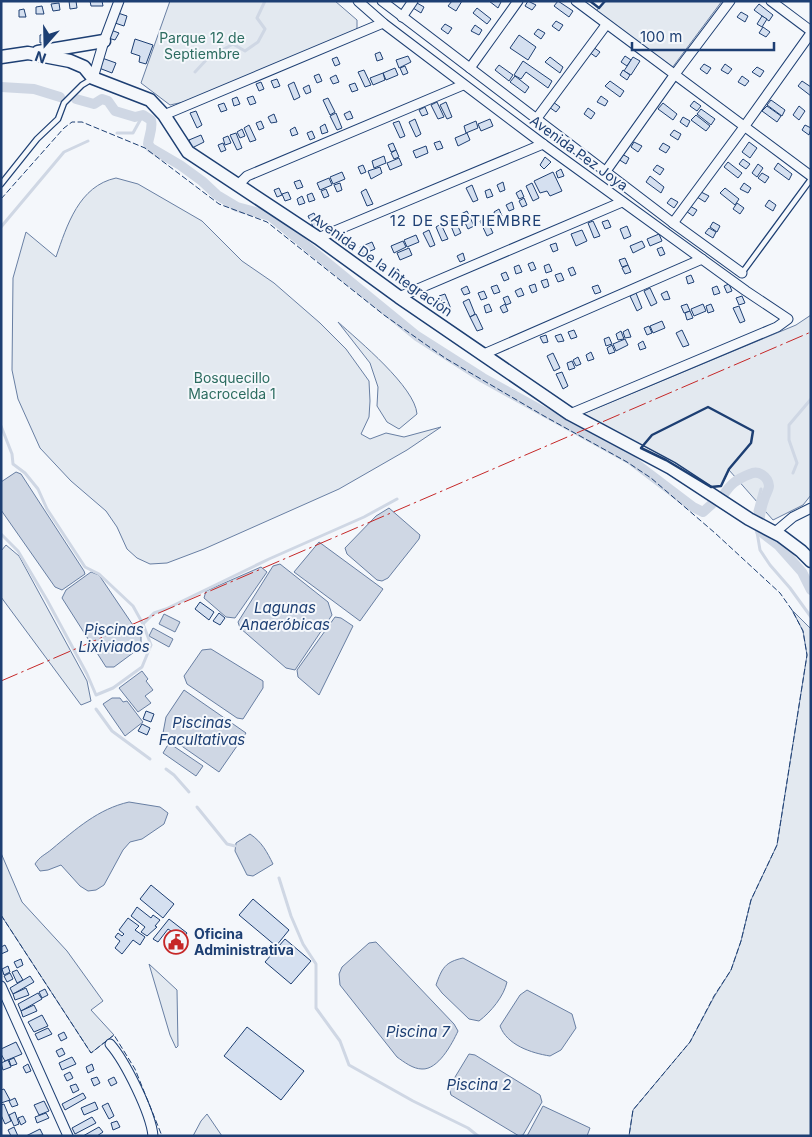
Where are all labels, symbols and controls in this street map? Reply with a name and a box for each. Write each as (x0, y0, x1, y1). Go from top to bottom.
north arrow (20, 20, 70, 70)
scale bar (632, 20, 774, 52)
text: 100 m (640, 27, 682, 46)
park label: Parque 12 de Septiembre (159, 29, 245, 62)
text: N (32, 48, 48, 67)
street label: Avenida Pez Joya (527, 111, 632, 194)
street label: Avenida De la Integración (308, 209, 456, 320)
district label: 12 DE SEPTIEMBRE (390, 211, 542, 230)
park label: Bosquecillo Macrocelda 1 (188, 369, 276, 402)
water label: Lagunas Anaeróbicas (239, 598, 330, 634)
water label: Piscinas Lixiviados (78, 620, 150, 656)
water label: Piscinas Facultativas (159, 713, 245, 749)
place label: Oficina Administrativa (194, 925, 294, 958)
public building icon: Oficina Administrativa (163, 929, 189, 955)
water label: Piscina 7 (386, 1022, 451, 1041)
water label: Piscina 2 (447, 1075, 511, 1094)

